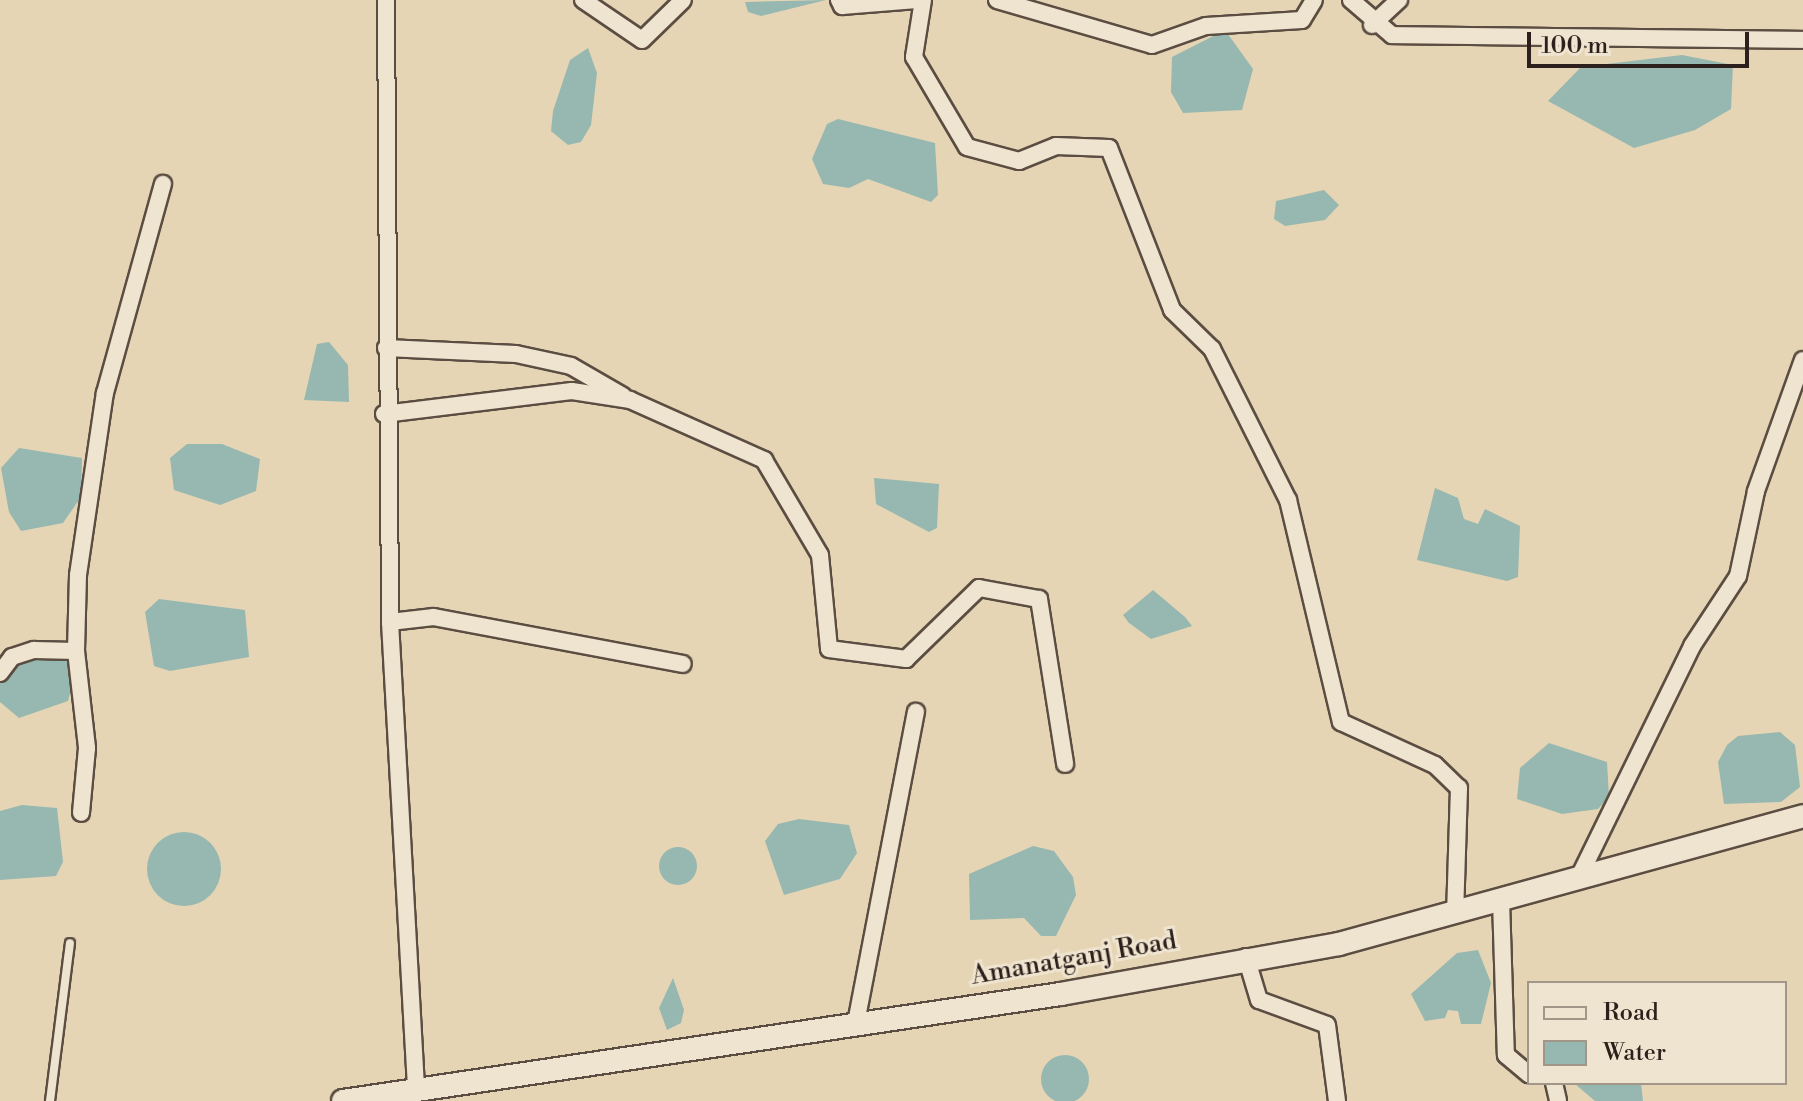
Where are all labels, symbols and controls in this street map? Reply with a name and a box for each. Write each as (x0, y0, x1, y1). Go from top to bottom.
scale bar (1531, 16, 1753, 66)
text: 100 m (1541, 31, 1608, 61)
street label: Amanatganj Road (969, 926, 1179, 992)
legend (1527, 981, 1787, 1085)
text: Road (1603, 998, 1659, 1028)
text: Water (1603, 1038, 1666, 1068)

